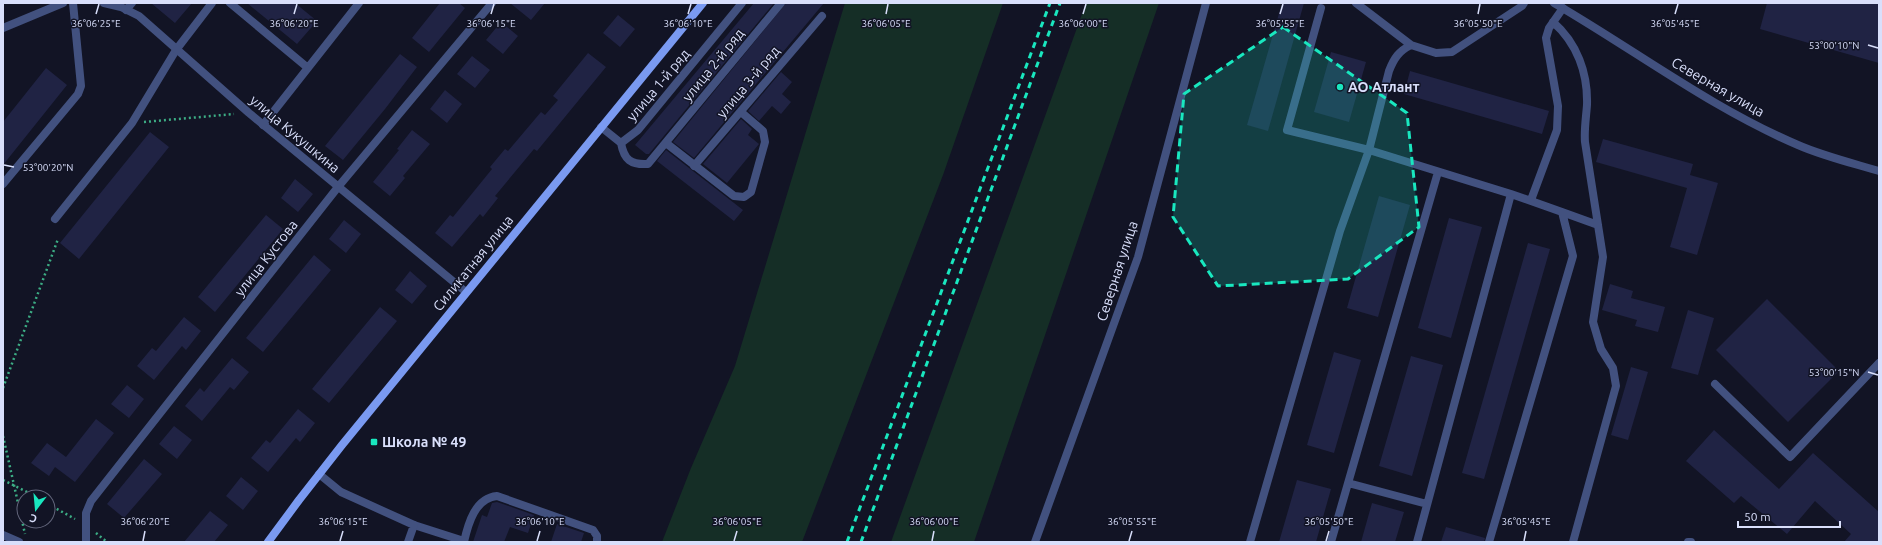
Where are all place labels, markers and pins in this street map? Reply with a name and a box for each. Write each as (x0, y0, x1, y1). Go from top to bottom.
place label: АО Атлант (1348, 79, 1420, 95)
marker: АО Атлант (1335, 82, 1345, 92)
place label: Школа № 49 (382, 434, 466, 450)
marker: Школа № 49 (369, 437, 379, 447)

